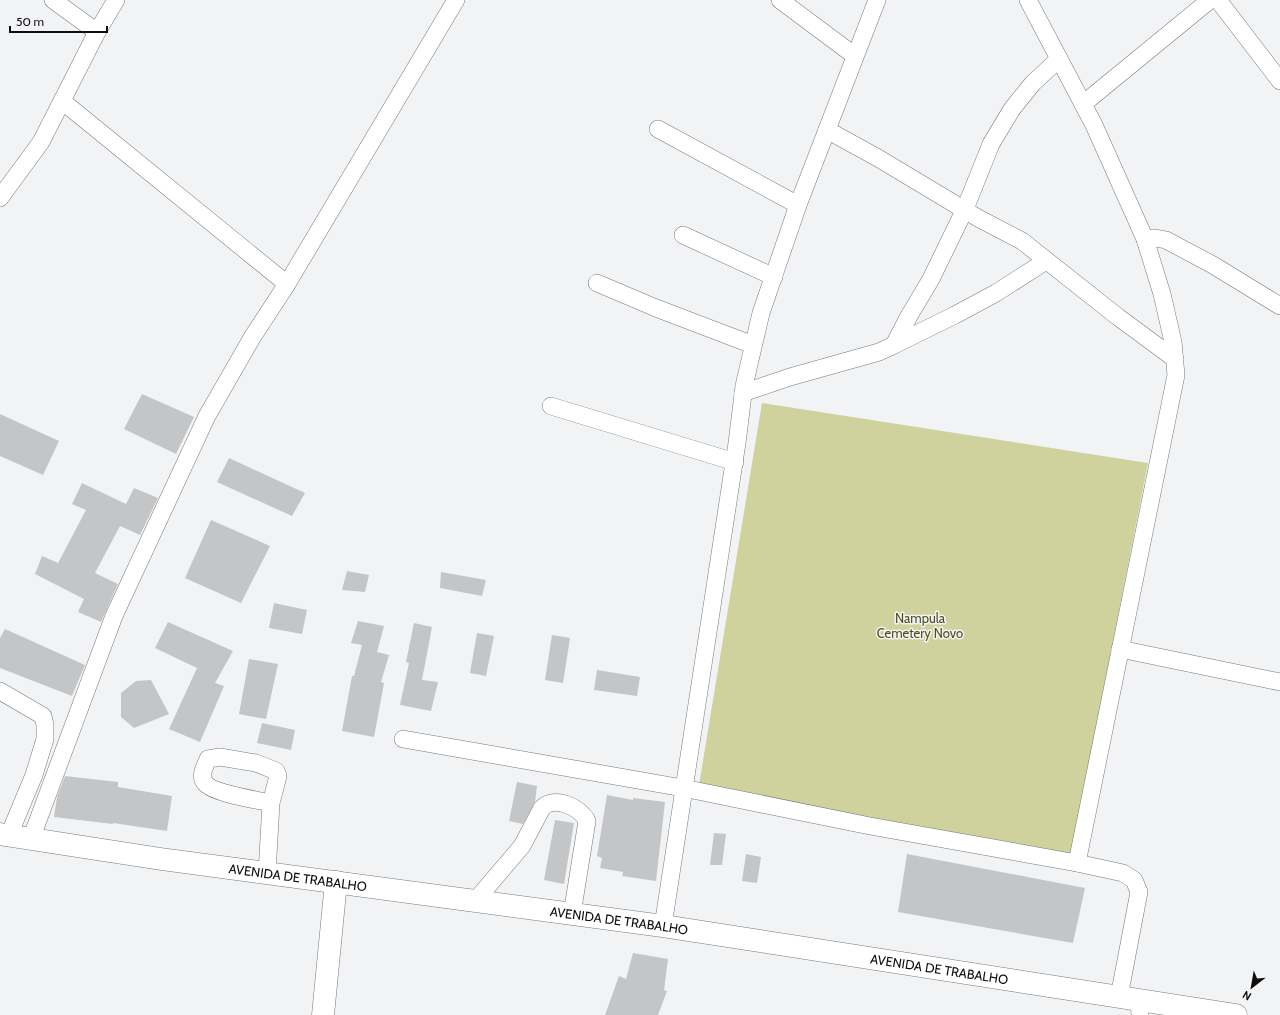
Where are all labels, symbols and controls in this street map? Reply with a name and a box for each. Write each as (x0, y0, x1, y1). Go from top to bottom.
scale bar (10, 8, 107, 34)
text: 50 m (16, 14, 44, 29)
park label: Nampula Cemetery Novo (877, 610, 963, 641)
street label: AVENIDA DE TRABALHO (228, 860, 368, 894)
street label: AVENIDA DE TRABALHO (549, 903, 689, 938)
street label: AVENIDA DE TRABALHO (869, 950, 1009, 987)
north arrow (1232, 967, 1272, 1007)
text: N (1240, 988, 1254, 1004)

